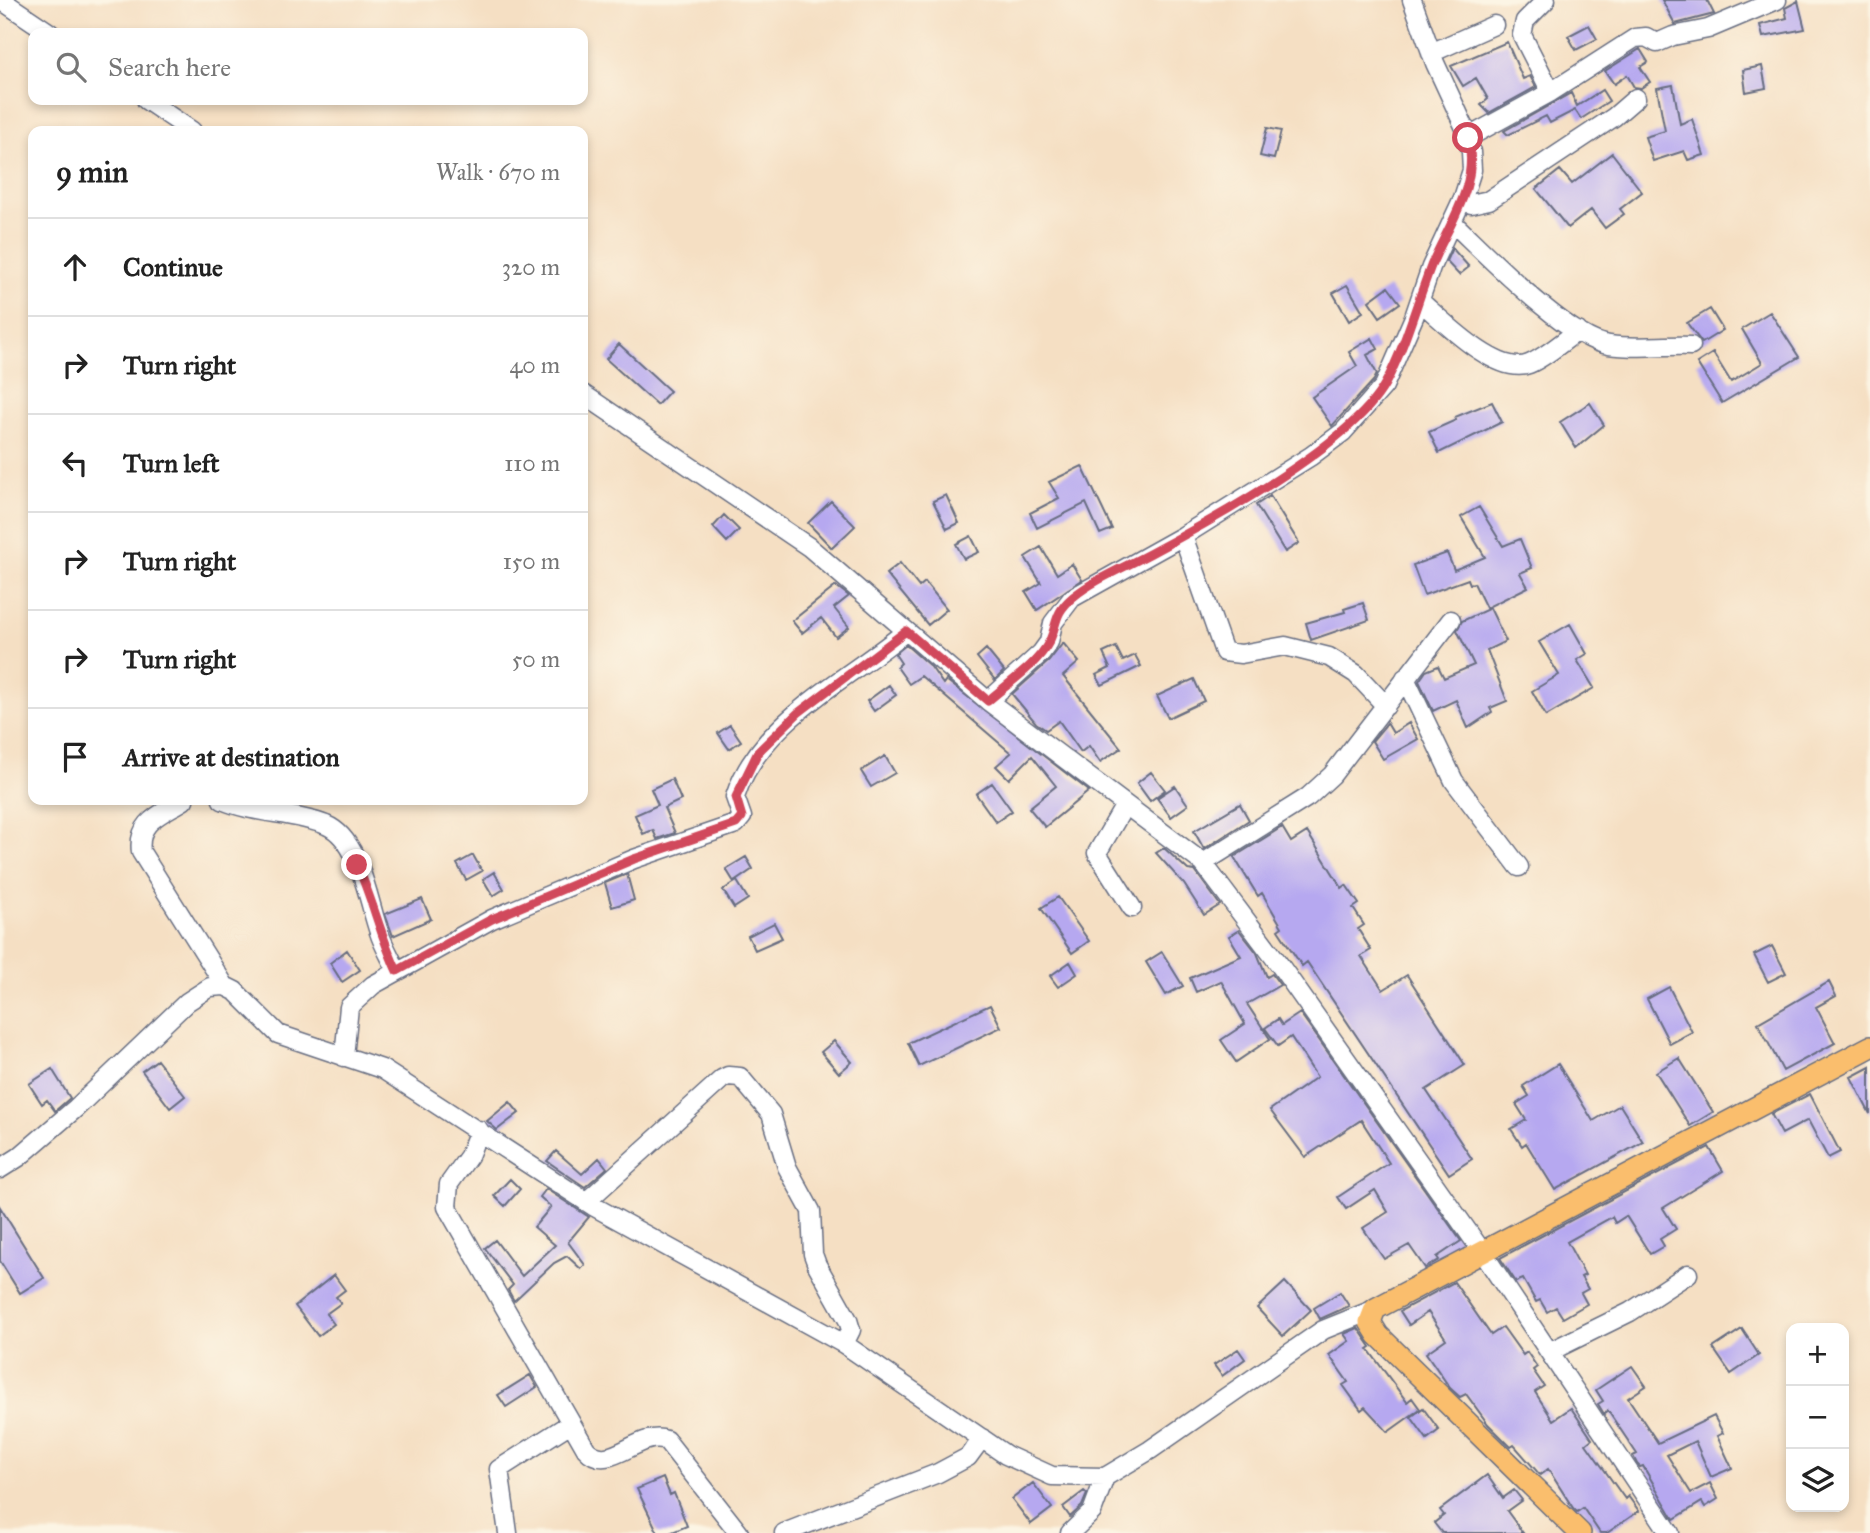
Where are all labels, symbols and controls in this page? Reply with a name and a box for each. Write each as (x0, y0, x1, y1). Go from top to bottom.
search box (28, 28, 588, 105)
icon: search (52, 48, 90, 86)
text: Search here (108, 51, 231, 83)
route start (1452, 122, 1483, 153)
text: 9 min (56, 154, 128, 190)
text: Walk · 670 m (436, 158, 560, 186)
icon: ahead (56, 248, 94, 286)
text: Continue (123, 251, 223, 283)
text: 320 m (502, 253, 560, 281)
icon: right (56, 346, 94, 384)
text: Turn right (123, 349, 236, 381)
text: 40 m (510, 351, 560, 379)
icon: left (56, 444, 94, 482)
text: Turn left (123, 447, 219, 479)
text: 110 m (504, 449, 560, 477)
icon: right (56, 542, 94, 580)
text: Turn right (123, 545, 236, 577)
text: 150 m (503, 547, 560, 575)
icon: right (56, 640, 94, 678)
text: Turn right (123, 643, 236, 675)
text: 50 m (512, 645, 560, 673)
icon: arrive (56, 738, 94, 776)
text: Arrive at destination (123, 741, 340, 773)
route end (341, 849, 372, 880)
map controls (1786, 1323, 1849, 1512)
button: + (1786, 1323, 1849, 1386)
button: − (1786, 1386, 1849, 1449)
button: layers (1786, 1449, 1849, 1512)

